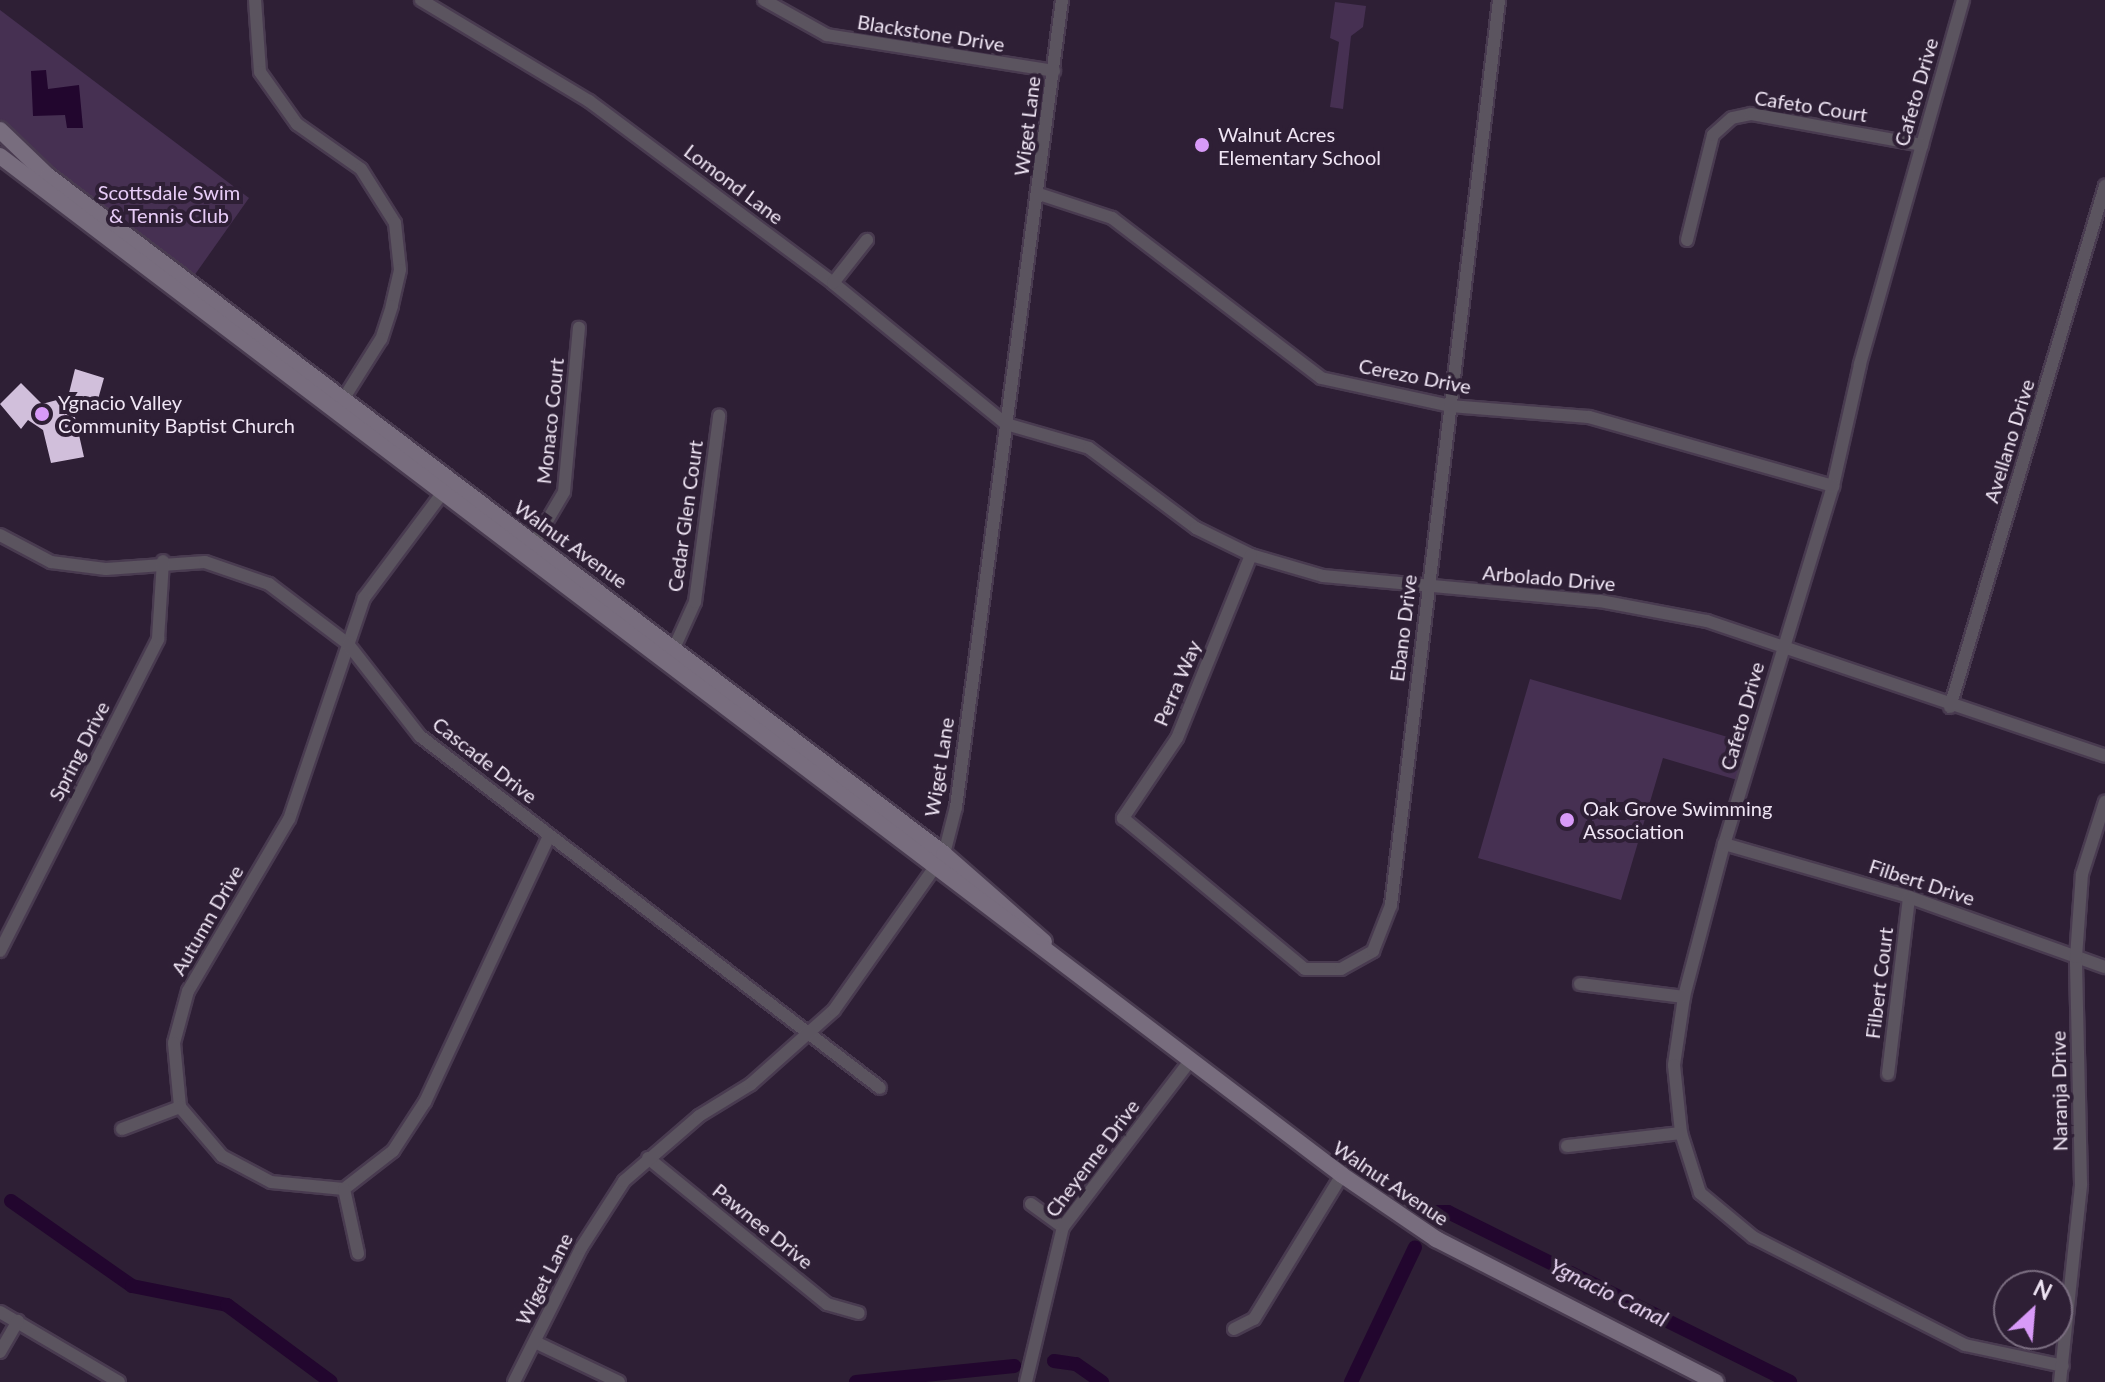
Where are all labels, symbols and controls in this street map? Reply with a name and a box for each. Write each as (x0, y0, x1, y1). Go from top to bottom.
street label: Blackstone Drive (856, 10, 1006, 56)
street label: Cafeto Drive (1889, 35, 1943, 149)
street label: Wiget Lane (1009, 75, 1045, 177)
street label: Cafeto Court (1753, 85, 1869, 127)
place label: Walnut Acres Elementary School (1218, 122, 1381, 169)
marker: Walnut Acres Elementary School (1193, 136, 1211, 154)
street label: Lomond Lane (680, 139, 788, 229)
park label: Scottsdale Swim & Tennis Club (98, 180, 240, 227)
street label: Cerezo Drive (1357, 353, 1473, 399)
street label: Monaco Court (531, 357, 569, 485)
street label: Avellano Drive (1979, 376, 2039, 506)
place label: Ygnacio Valley Community Baptist Church (58, 390, 295, 437)
marker: Ygnacio Valley Community Baptist Church (33, 405, 51, 423)
street label: Cedar Glen Court (662, 438, 708, 594)
street label: Walnut Avenue (509, 495, 633, 593)
street label: Arbolado Drive (1482, 560, 1616, 596)
street label: Ebano Drive (1385, 573, 1421, 683)
street label: Perra Way (1148, 636, 1206, 730)
street label: Cafeto Drive (1715, 659, 1769, 773)
street label: Spring Drive (44, 697, 114, 805)
street label: Cascade Drive (428, 712, 542, 808)
street label: Wiget Lane (919, 716, 959, 818)
place label: Oak Grove Swimming Association (1583, 796, 1772, 843)
marker: Oak Grove Swimming Association (1558, 811, 1576, 829)
street label: Filbert Drive (1866, 854, 1978, 910)
street label: Autumn Drive (166, 861, 248, 979)
street label: Filbert Court (1860, 926, 1898, 1040)
street label: Naranja Drive (2046, 1030, 2072, 1152)
street label: Cheyenne Drive (1040, 1094, 1144, 1222)
street label: Walnut Avenue (1328, 1135, 1454, 1231)
street label: Pawnee Drive (708, 1178, 818, 1274)
street label: Wiget Lane (511, 1229, 577, 1329)
water label: Ygnacio Canal (1545, 1252, 1673, 1332)
north arrow (1993, 1270, 2073, 1350)
text: N (2029, 1274, 2056, 1306)

